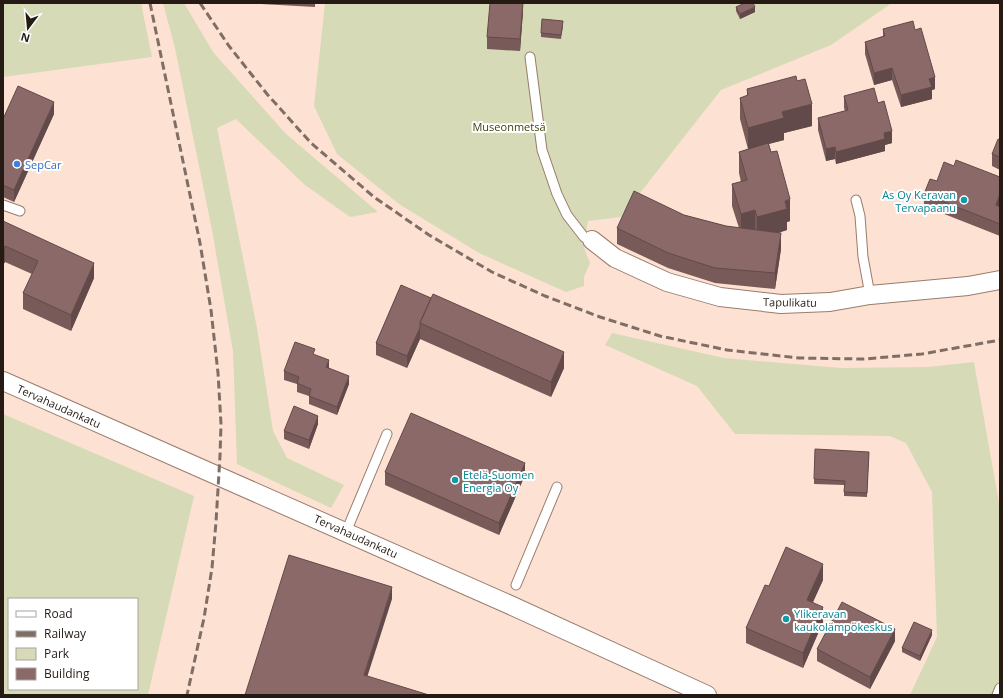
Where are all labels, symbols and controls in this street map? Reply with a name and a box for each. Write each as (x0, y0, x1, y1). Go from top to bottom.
north arrow (8, 8, 48, 48)
text: N (19, 30, 31, 47)
park label: Museonmetsä (472, 119, 546, 134)
place label: SepCar (25, 157, 62, 172)
marker: SepCar (12, 159, 22, 169)
place label: As Oy Keravan Tervapaanu (882, 187, 956, 215)
marker: As Oy Keravan Tervapaanu (959, 195, 969, 205)
street label: Tapulikatu (763, 294, 817, 310)
street label: Tervahaudankatu (15, 381, 103, 431)
place label: Etelä-Suomen Energia Oy (463, 467, 534, 495)
marker: Etelä-Suomen Energia Oy (450, 475, 460, 485)
street label: Tervahaudankatu (312, 511, 400, 561)
legend (8, 598, 138, 690)
text: Road (44, 605, 73, 622)
place label: Ylikeravan kaukolämpökeskus (794, 606, 892, 634)
marker: Ylikeravan kaukolämpökeskus (781, 614, 791, 624)
text: Railway (44, 625, 87, 642)
text: Park (44, 645, 70, 662)
text: Building (44, 665, 90, 682)

